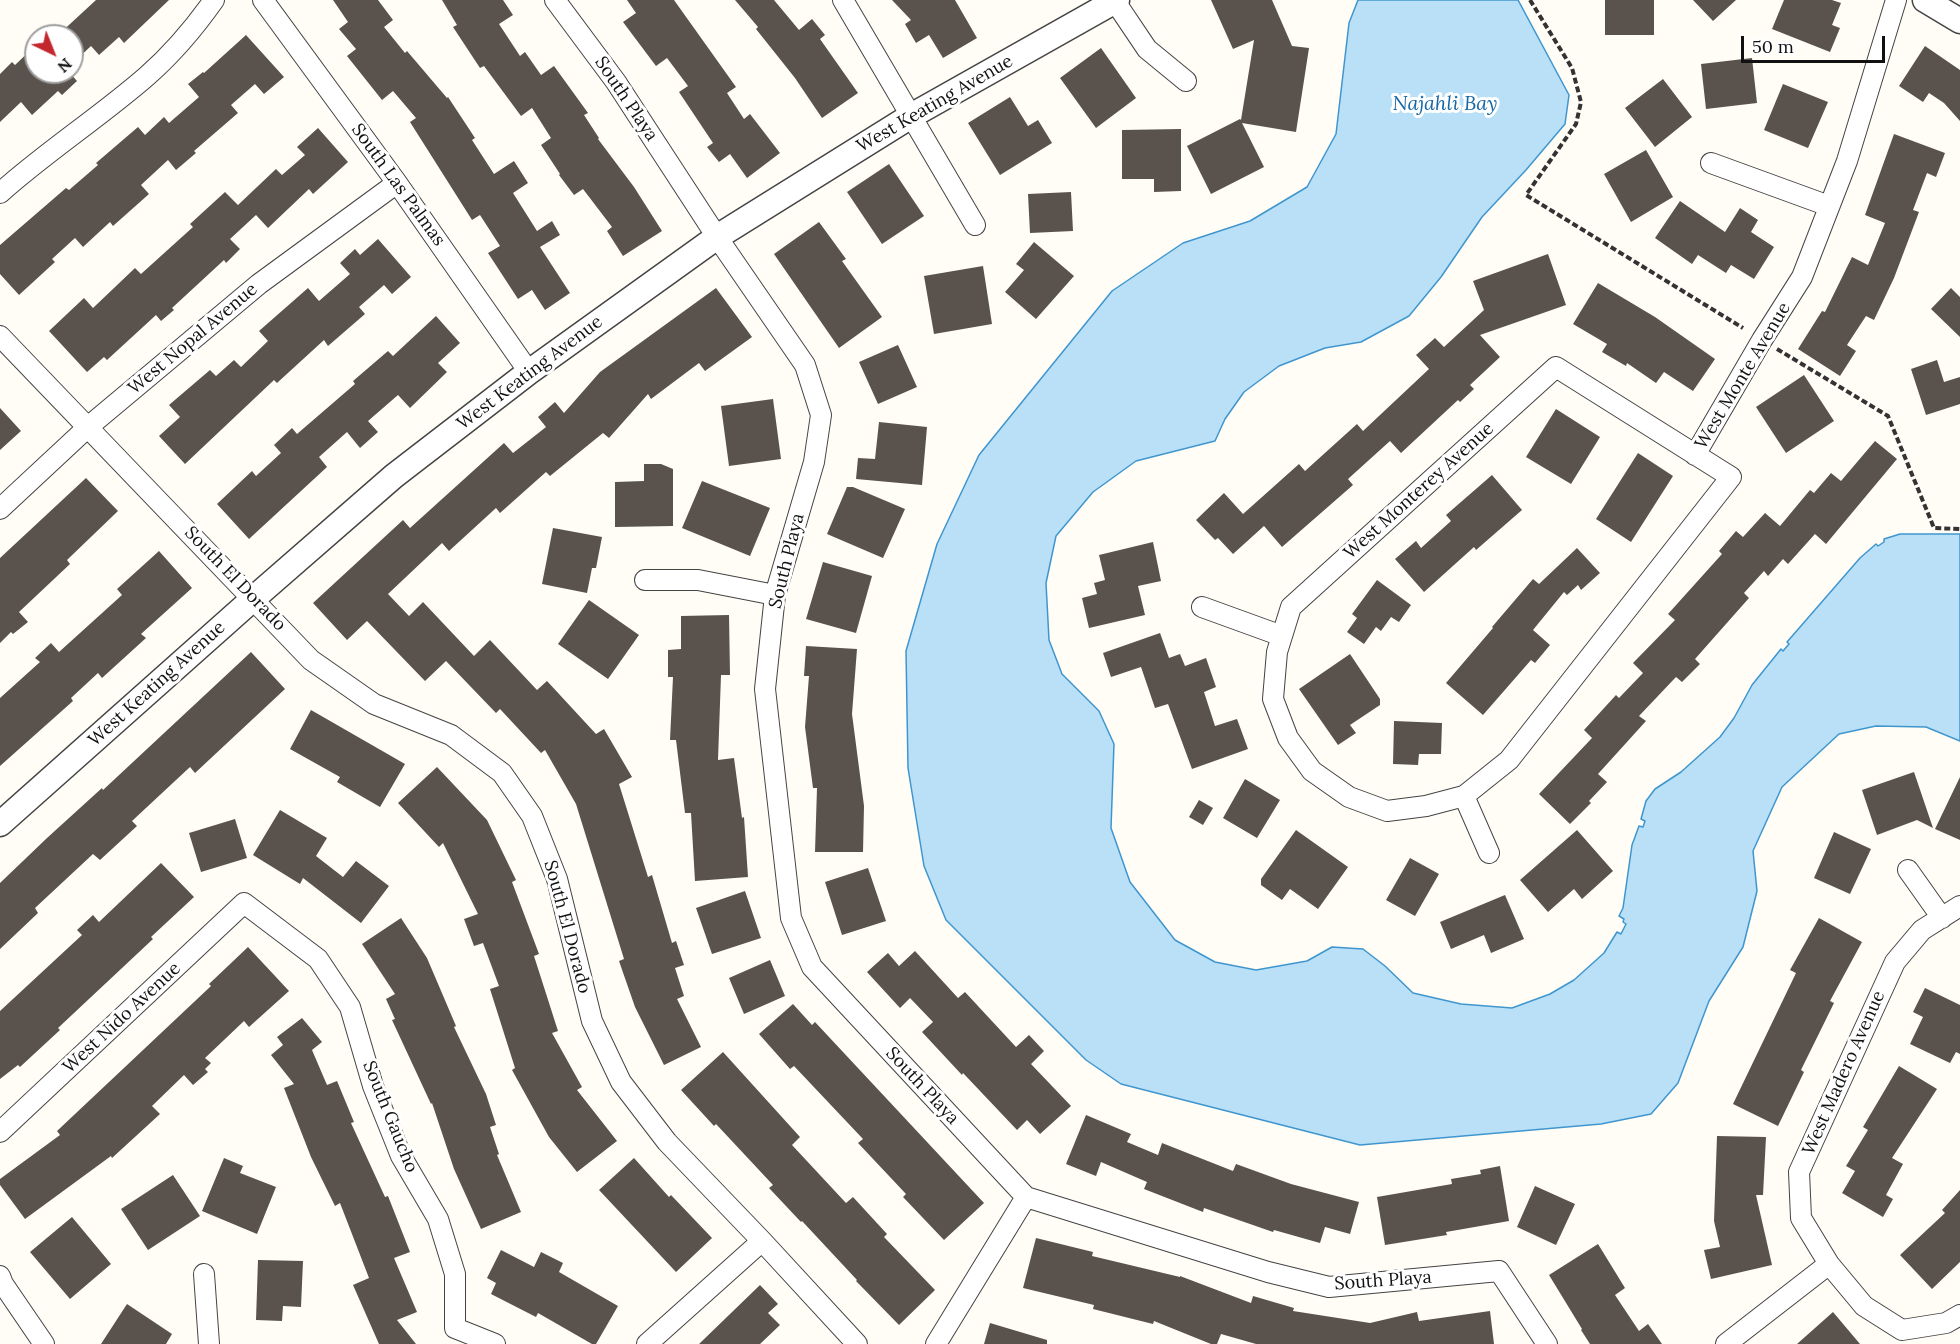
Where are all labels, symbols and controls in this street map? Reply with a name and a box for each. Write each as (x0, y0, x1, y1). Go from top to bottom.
north arrow (24, 24, 84, 84)
scale bar (1744, 24, 1888, 62)
text: 50 m (1752, 35, 1794, 58)
street label: West Keating Avenue (853, 50, 1017, 158)
street label: South Playa (590, 53, 662, 145)
text: N (54, 54, 76, 77)
water label: Najahli Bay (1392, 92, 1498, 116)
street label: South Las Palmas (346, 120, 450, 250)
street label: West Nopal Avenue (124, 279, 262, 399)
street label: West Monte Avenue (1691, 299, 1795, 453)
street label: West Keating Avenue (453, 311, 607, 435)
street label: West Monterey Avenue (1340, 418, 1498, 564)
street label: South Playa (765, 511, 809, 611)
street label: South El Dorado (180, 522, 290, 636)
street label: West Keating Avenue (84, 617, 230, 751)
street label: South El Dorado (539, 858, 595, 996)
street label: West Nido Avenue (59, 958, 185, 1078)
street label: West Madero Avenue (1798, 988, 1890, 1158)
street label: South Playa (881, 1043, 963, 1129)
street label: South Gaucho (358, 1058, 422, 1176)
street label: South Playa (1334, 1267, 1432, 1295)

